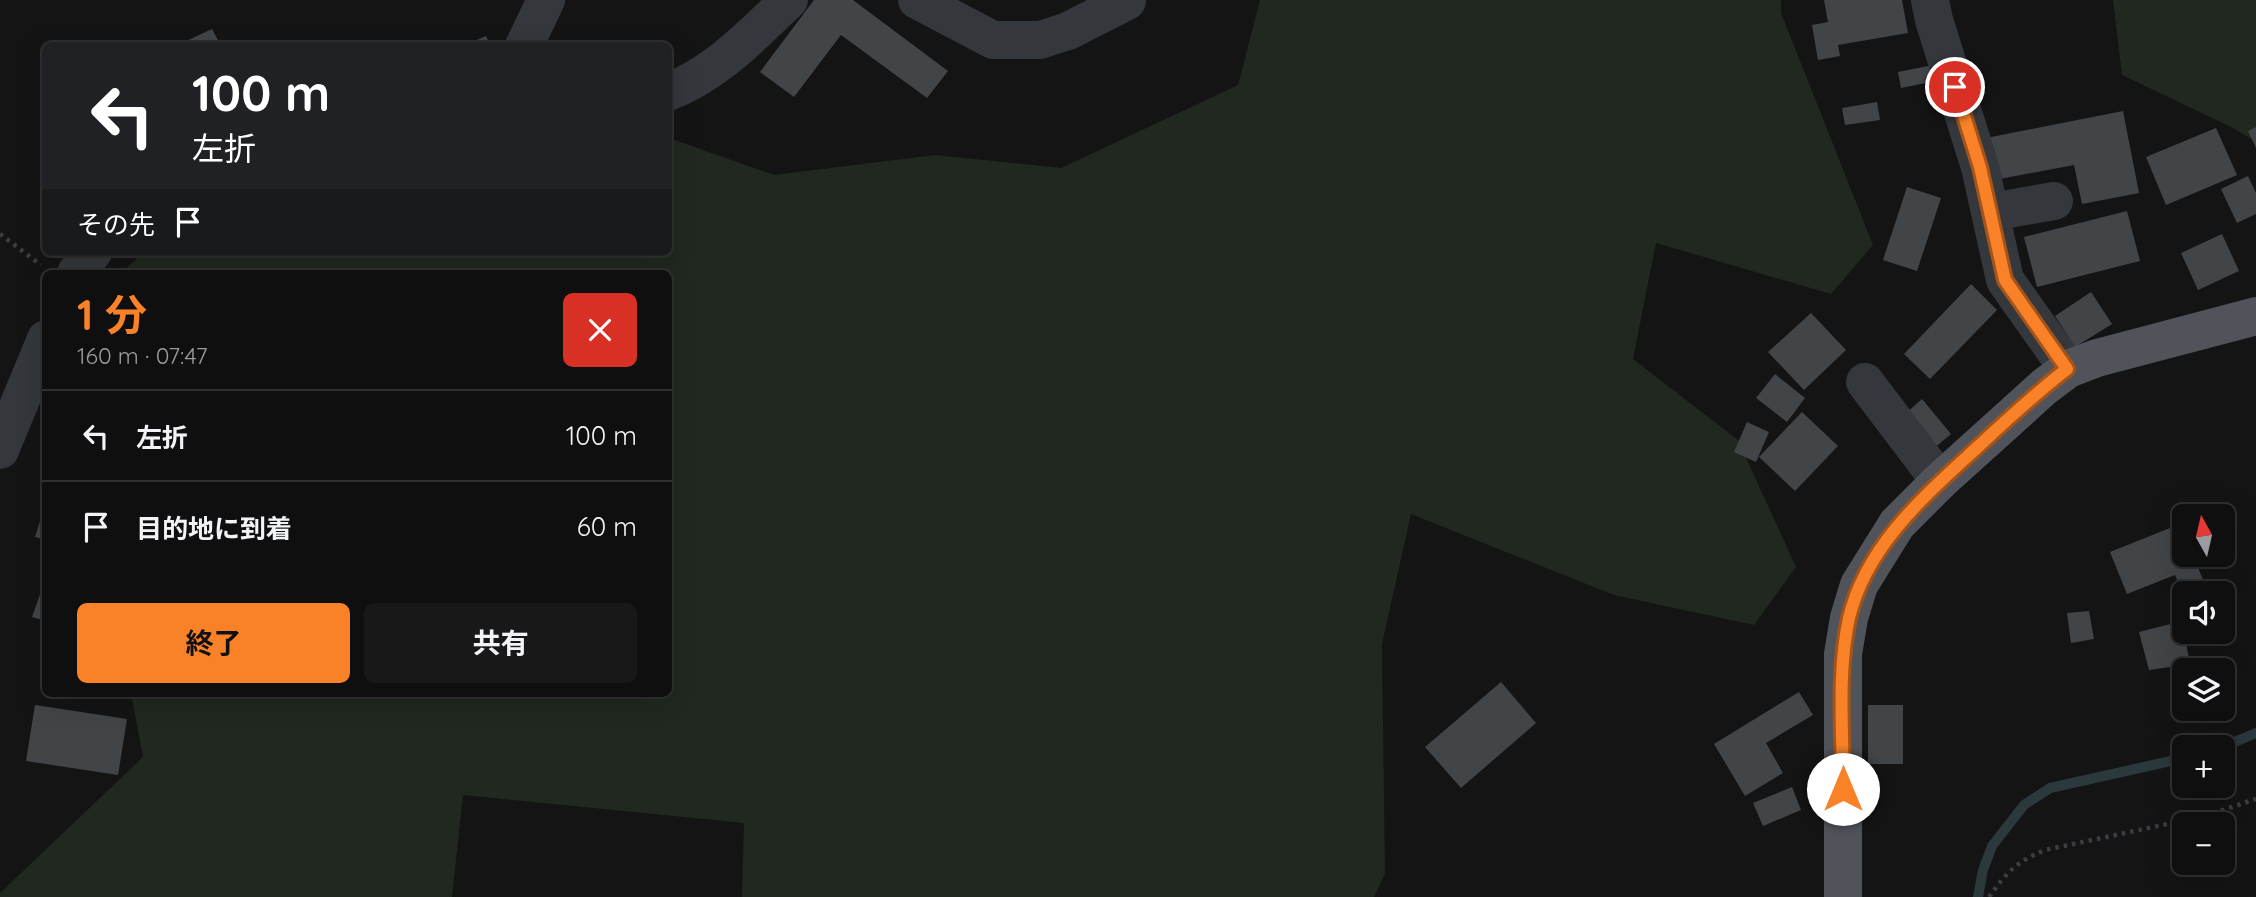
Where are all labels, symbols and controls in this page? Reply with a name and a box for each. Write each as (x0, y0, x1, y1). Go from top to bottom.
pin (1925, 57, 1985, 117)
text: 100 m (192, 62, 330, 123)
icon: arrive (1936, 68, 1974, 106)
icon: left (77, 70, 168, 161)
text: 左折 (192, 128, 256, 168)
icon: arrive (169, 203, 207, 241)
text: その先 (77, 208, 155, 241)
text: 1 分 (77, 288, 147, 341)
button: close (563, 293, 637, 367)
text: 160 m · 07:47 (77, 341, 208, 370)
icon: left (77, 417, 115, 455)
text: 100 m (566, 419, 637, 452)
text: 左折 (136, 421, 188, 454)
north arrow (2172, 504, 2235, 567)
map controls (2172, 504, 2235, 875)
icon: arrive (77, 508, 115, 546)
text: 60 m (577, 510, 637, 543)
text: 目的地に到着 (136, 512, 292, 545)
button: sound (2172, 581, 2235, 644)
button: 終了 (77, 603, 350, 683)
button: 共有 (364, 603, 637, 683)
button: layers (2172, 658, 2235, 721)
button: + (2172, 735, 2235, 798)
position arrow (1806, 752, 1880, 826)
button: − (2172, 812, 2235, 875)

